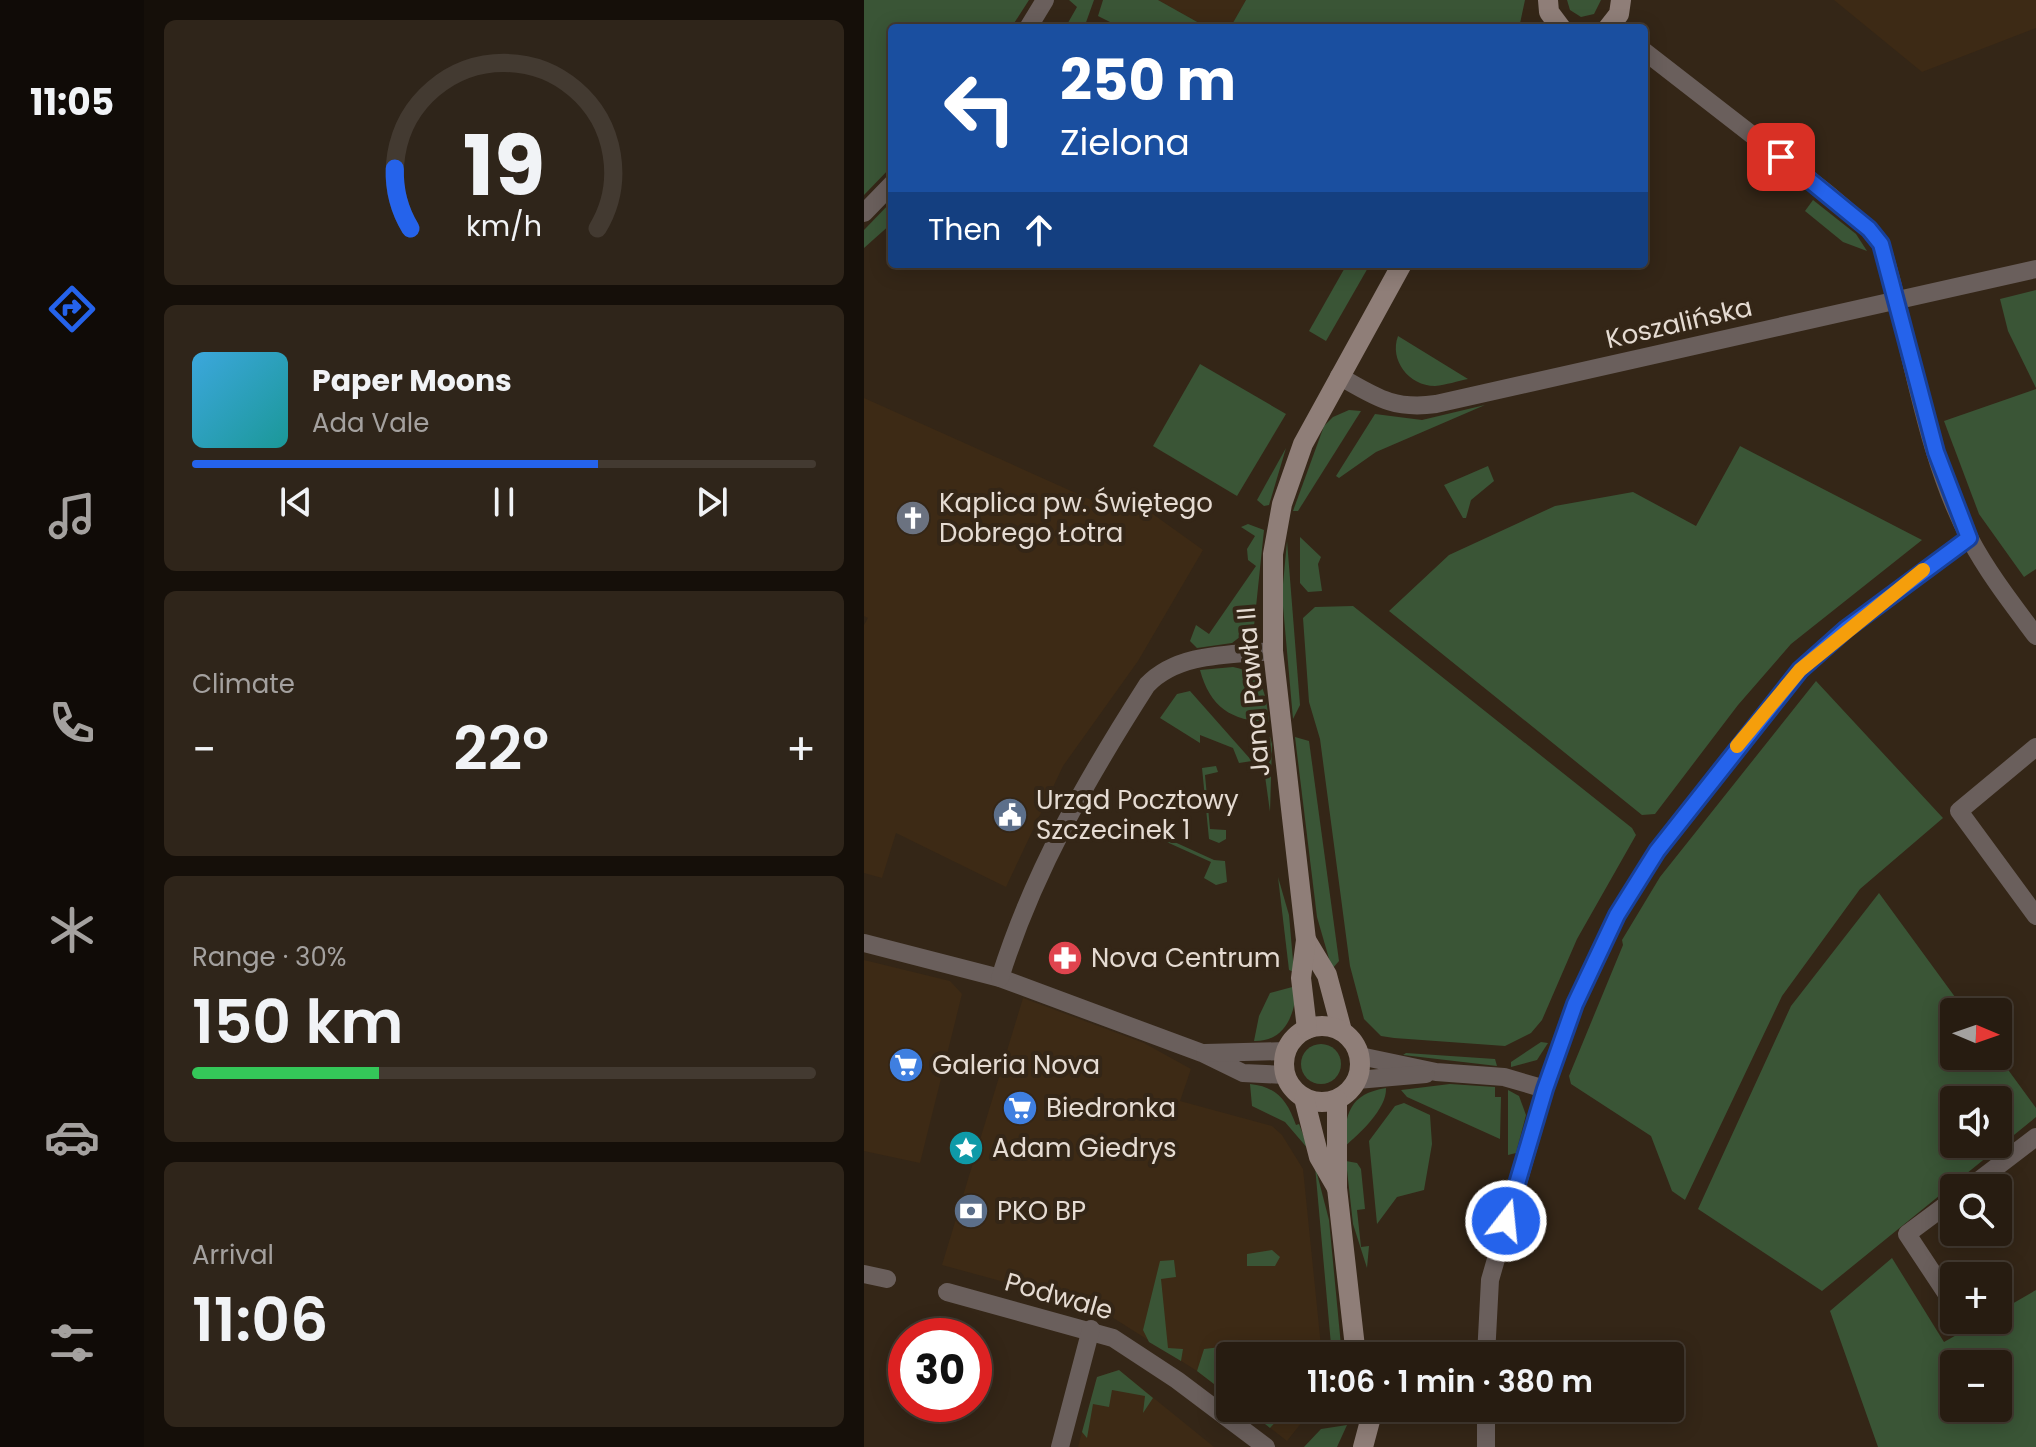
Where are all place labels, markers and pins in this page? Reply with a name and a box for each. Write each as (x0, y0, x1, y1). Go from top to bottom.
pin (1747, 123, 1815, 191)
place label: Kaplica pw. Świętego Dobrego Łotra (939, 485, 1213, 551)
church icon: Kaplica pw. Świętego Dobrego Łotra (894, 499, 932, 537)
place label: Urząd Pocztowy Szczecinek 1 (1036, 782, 1239, 848)
public building icon: Urząd Pocztowy Szczecinek 1 (991, 796, 1029, 834)
pharmacy icon: Nova Centrum (1046, 939, 1084, 977)
place label: Nova Centrum (1091, 940, 1280, 976)
supermarket icon: Galeria Nova (887, 1046, 925, 1084)
place label: Galeria Nova (932, 1047, 1100, 1083)
supermarket icon: Biedronka (1001, 1089, 1039, 1127)
place label: Biedronka (1046, 1090, 1176, 1126)
place icon: Adam Giedrys (947, 1129, 985, 1167)
place label: Adam Giedrys (992, 1130, 1177, 1166)
bank icon: PKO BP (952, 1192, 990, 1230)
place label: PKO BP (997, 1193, 1086, 1229)

